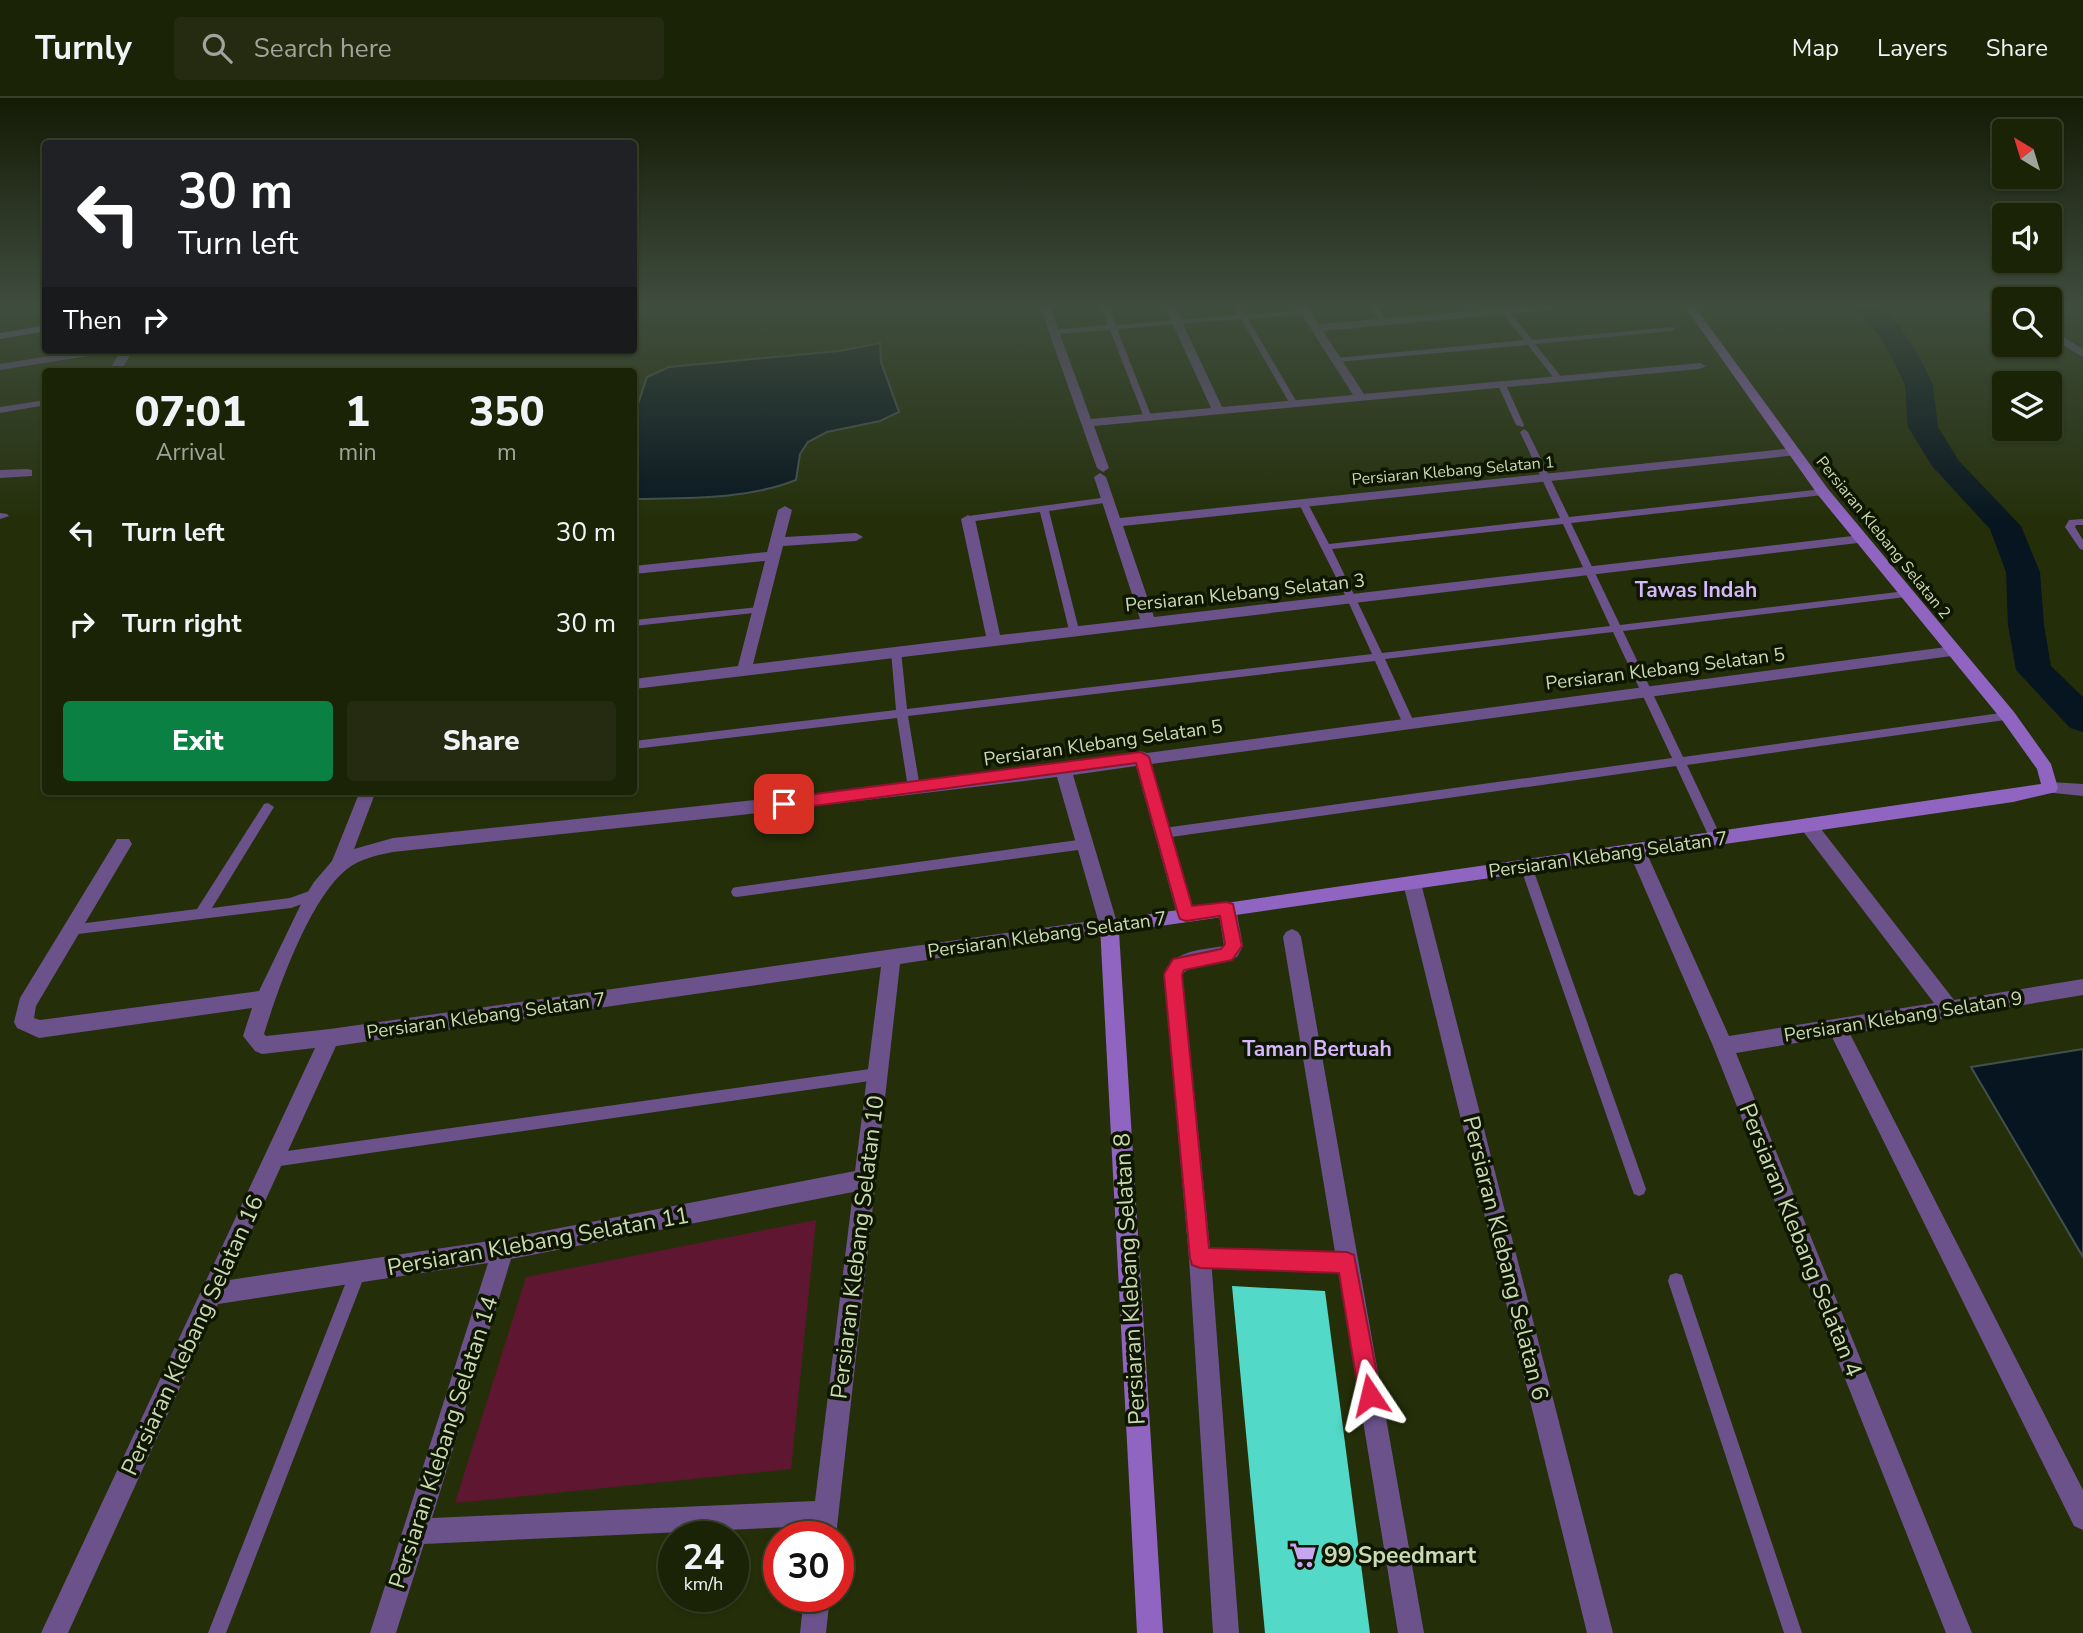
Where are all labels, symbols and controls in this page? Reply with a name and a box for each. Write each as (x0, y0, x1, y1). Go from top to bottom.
search box (174, 17, 664, 80)
text: Turnly (35, 26, 132, 71)
icon: search (198, 29, 236, 67)
text: Search here (254, 31, 392, 66)
text: Map (1792, 32, 1839, 64)
text: Layers (1877, 32, 1948, 64)
text: Share (1986, 32, 2048, 64)
north arrow (1992, 119, 2062, 189)
map controls (1992, 119, 2062, 441)
text: 30 m (178, 158, 293, 225)
icon: left (63, 168, 154, 259)
button: sound (1992, 203, 2062, 273)
text: Turn left (178, 222, 298, 265)
button: search (1992, 287, 2062, 357)
icon: right (136, 301, 174, 339)
text: Then (63, 303, 122, 338)
button: layers (1992, 371, 2062, 441)
text: 07:01 (134, 384, 246, 441)
text: 1 (345, 384, 370, 441)
text: 350 (469, 384, 545, 441)
text: Arrival (156, 437, 225, 468)
text: min (339, 437, 377, 468)
text: m (497, 437, 517, 468)
street label: Persiaran Klebang Selatan 1 (1351, 451, 1555, 491)
street label: Persiaran Klebang Selatan 2 (1811, 452, 1956, 623)
icon: left (63, 514, 101, 552)
text: Turn left (122, 515, 225, 550)
text: 30 m (556, 515, 616, 550)
street label: Persiaran Klebang Selatan 3 (1124, 567, 1366, 619)
district label: Tawas Indah (1635, 576, 1757, 604)
icon: right (63, 605, 101, 643)
text: Turn right (122, 606, 241, 641)
text: 30 m (556, 606, 616, 641)
street label: Persiaran Klebang Selatan 5 (1544, 641, 1786, 697)
button: Exit (63, 701, 333, 781)
button: Share (347, 701, 616, 781)
street label: Persiaran Klebang Selatan 5 (982, 713, 1224, 773)
pin (754, 774, 814, 834)
icon: arrive (765, 785, 803, 823)
street label: Persiaran Klebang Selatan 7 (1487, 825, 1729, 885)
street label: Persiaran Klebang Selatan 7 (926, 905, 1168, 965)
street label: Persiaran Klebang Selatan 9 (1782, 985, 2024, 1049)
street label: Persiaran Klebang Selatan 7 (365, 986, 607, 1046)
district label: Taman Bertuah (1242, 1035, 1392, 1063)
street label: Persiaran Klebang Selatan 10 (823, 1093, 892, 1401)
street label: Persiaran Klebang Selatan 4 (1731, 1099, 1870, 1381)
street label: Persiaran Klebang Selatan 6 (1455, 1113, 1556, 1404)
street label: Persiaran Klebang Selatan 8 (1106, 1132, 1153, 1426)
street label: Persiaran Klebang Selatan 16 (114, 1190, 271, 1480)
street label: Persiaran Klebang Selatan 11 (385, 1200, 691, 1283)
street label: Persiaran Klebang Selatan 14 (381, 1292, 505, 1592)
position arrow (1333, 1358, 1407, 1432)
speed limit sign: 30 (763, 1521, 854, 1612)
text: 24 (682, 1534, 725, 1581)
supermarket icon: 99 Speedmart (1288, 1540, 1318, 1570)
place label: 99 Speedmart (1324, 1540, 1476, 1571)
text: km/h (684, 1572, 723, 1596)

